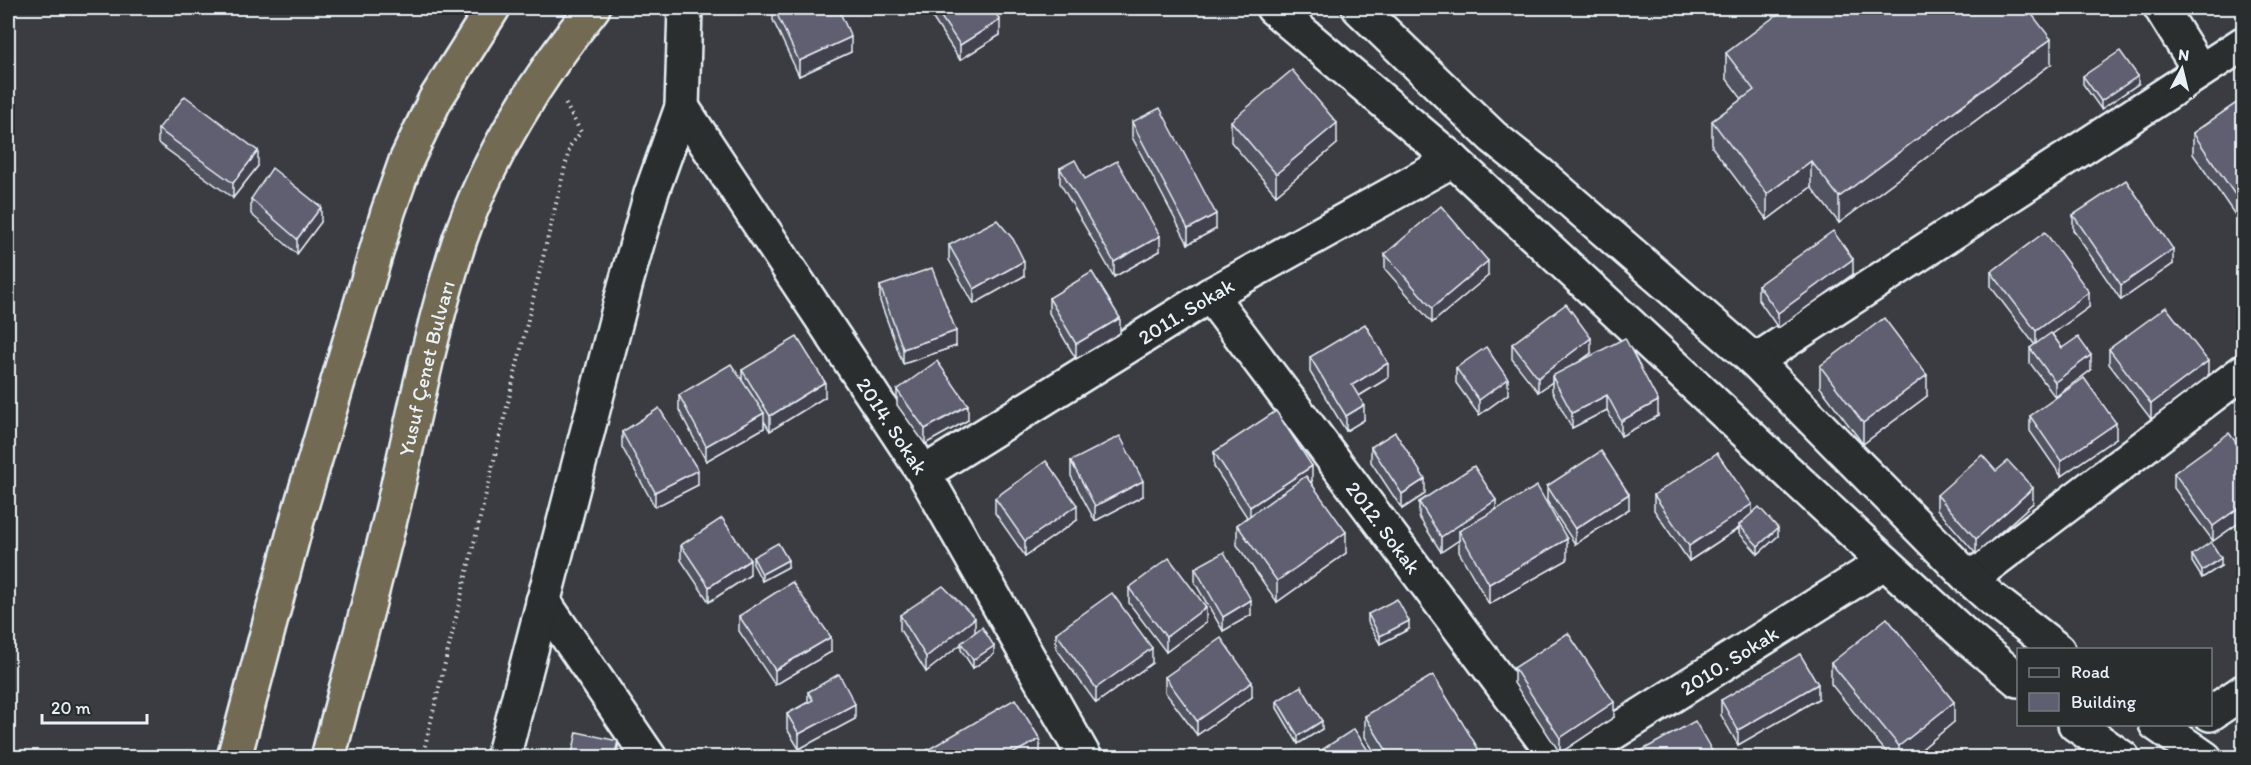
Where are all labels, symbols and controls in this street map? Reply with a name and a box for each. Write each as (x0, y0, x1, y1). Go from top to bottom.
north arrow (2152, 39, 2212, 99)
text: N (2177, 45, 2190, 65)
street label: 2011. Sokak (1133, 272, 1238, 349)
street label: Yusuf Çenet Bulvarı (392, 277, 459, 458)
street label: 2014. Sokak (852, 373, 934, 479)
street label: 2012. Sokak (1341, 476, 1427, 578)
street label: 2010. Sokak (1675, 620, 1783, 700)
legend (2017, 648, 2212, 726)
text: Road (2071, 661, 2110, 683)
scale bar (42, 687, 147, 725)
text: Building (2071, 691, 2137, 713)
text: 20 m (51, 697, 91, 719)

